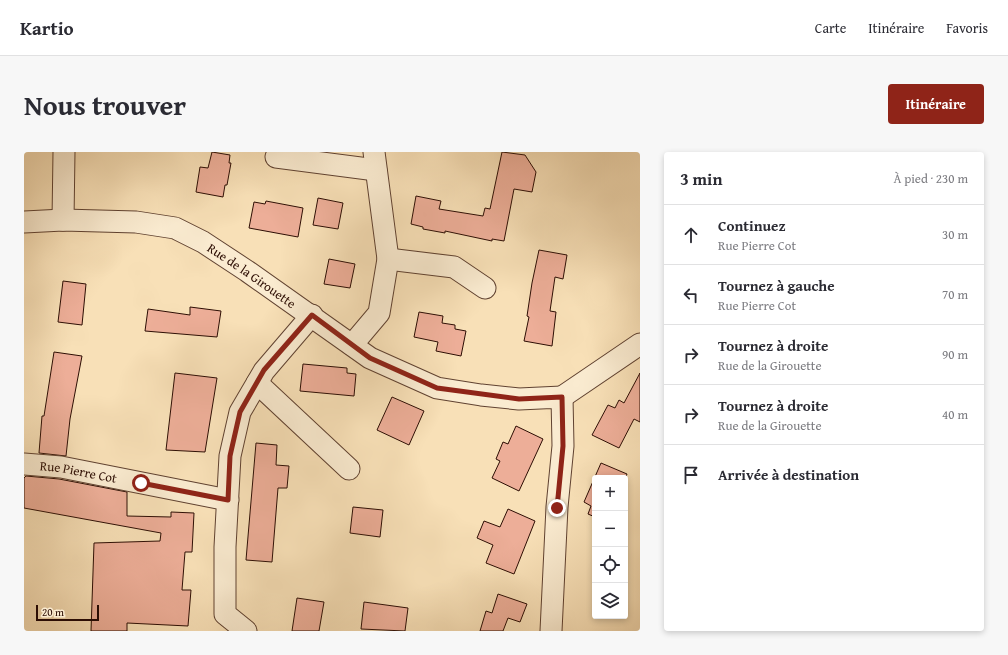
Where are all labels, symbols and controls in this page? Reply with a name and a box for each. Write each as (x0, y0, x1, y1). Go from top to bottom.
text: Kartio (20, 14, 74, 42)
text: Carte (815, 18, 846, 38)
text: Itinéraire (868, 18, 924, 38)
text: Favoris (946, 18, 988, 38)
text: Nous trouver (24, 84, 186, 125)
button: Itinéraire (888, 84, 984, 124)
text: 3 min (680, 166, 722, 191)
text: À pied · 230 m (893, 169, 968, 188)
text: Continuez (718, 215, 786, 236)
icon: ahead (680, 224, 702, 246)
text: 30 m (942, 225, 968, 244)
text: Rue Pierre Cot (718, 236, 796, 255)
street label: Rue de la Girouette (204, 238, 300, 313)
text: Tournez à gauche (718, 275, 835, 296)
icon: left (680, 284, 702, 306)
text: 70 m (942, 285, 968, 304)
text: Rue Pierre Cot (718, 296, 796, 315)
text: Tournez à droite (718, 335, 828, 356)
icon: right (680, 344, 702, 366)
text: 90 m (942, 345, 968, 364)
text: Rue de la Girouette (718, 356, 822, 375)
text: Tournez à droite (718, 395, 828, 416)
icon: right (680, 404, 702, 426)
text: 40 m (942, 405, 968, 424)
text: Rue de la Girouette (718, 416, 822, 435)
street label: Rue Pierre Cot (39, 456, 119, 488)
icon: arrive (680, 464, 702, 486)
text: Arrivée à destination (718, 464, 859, 485)
route start (132, 474, 150, 492)
map controls (592, 475, 628, 619)
button: + (592, 475, 628, 511)
route end (548, 499, 566, 517)
button: − (592, 511, 628, 547)
button: locate (592, 547, 628, 583)
button: layers (592, 583, 628, 619)
scale bar (36, 603, 99, 622)
text: 20 m (42, 604, 64, 620)

